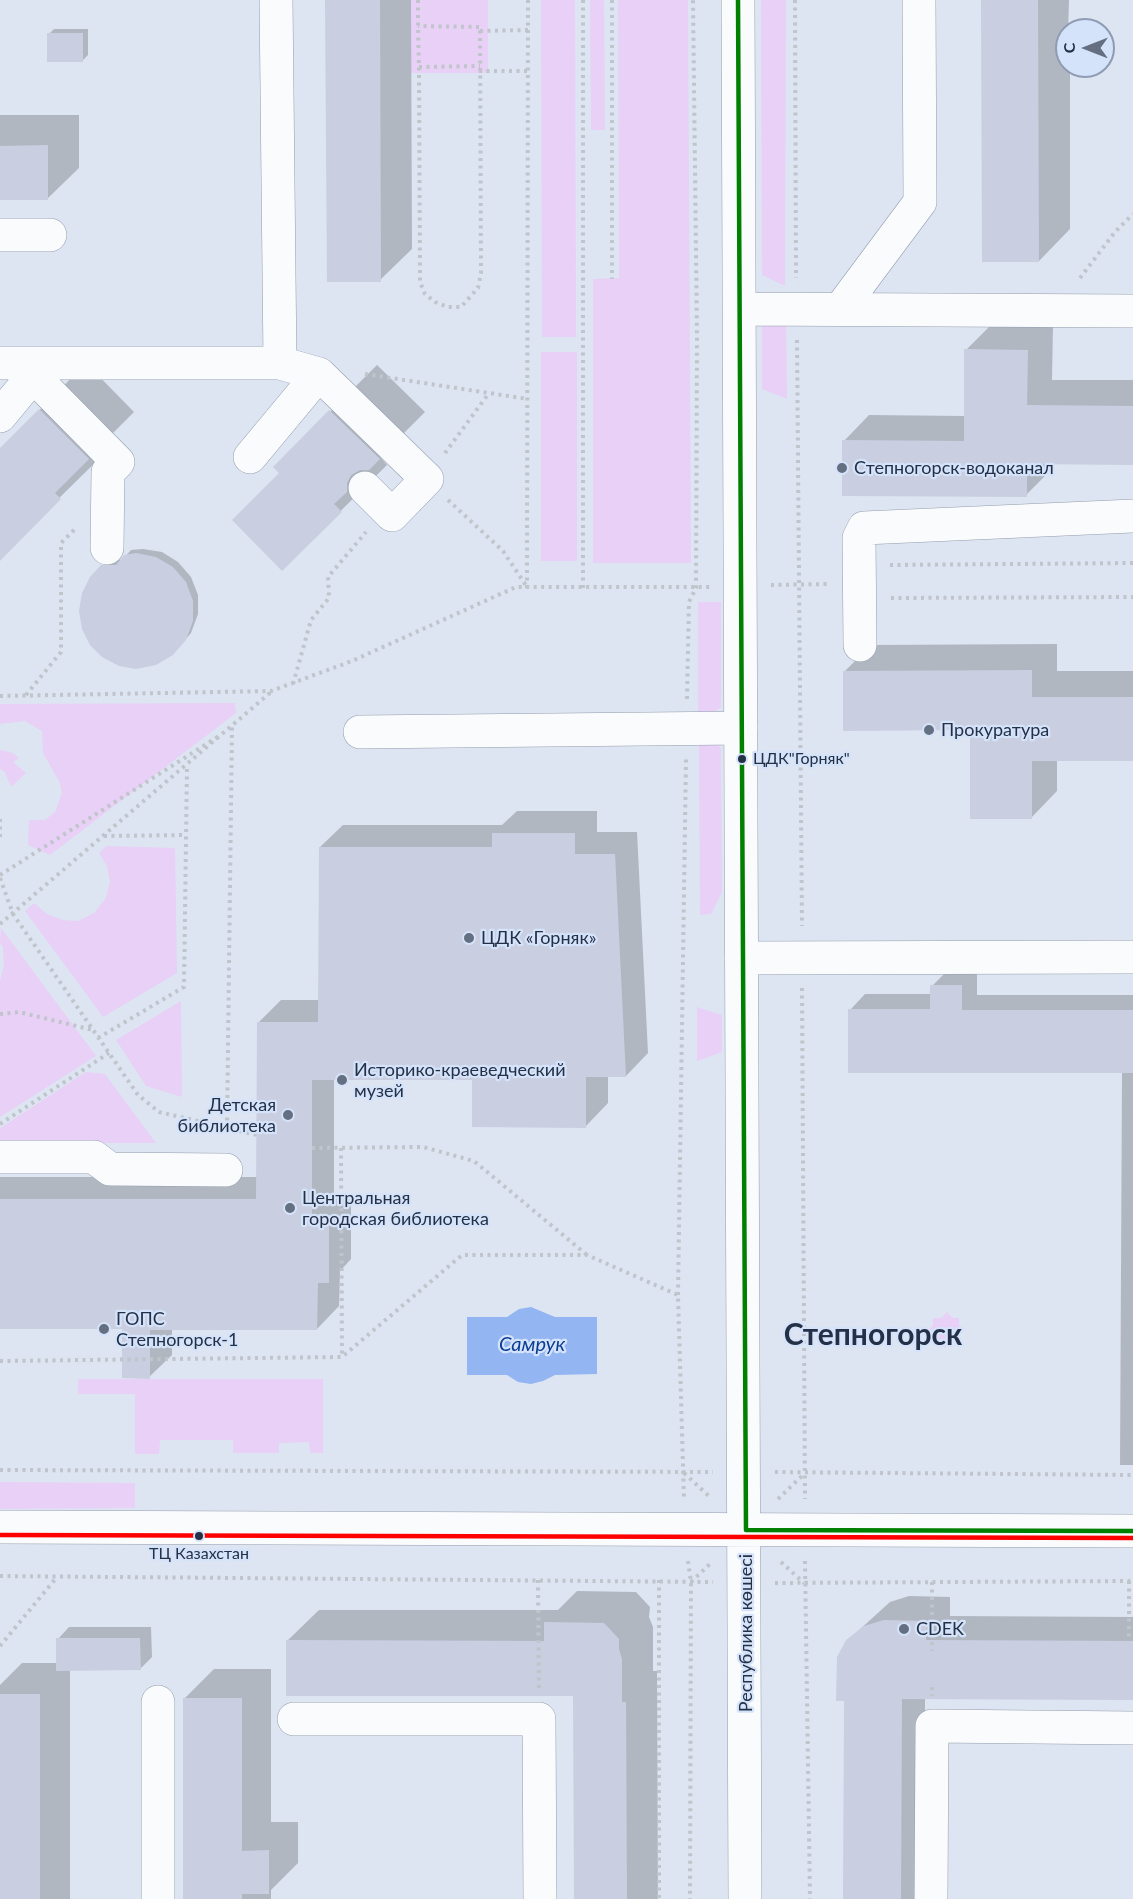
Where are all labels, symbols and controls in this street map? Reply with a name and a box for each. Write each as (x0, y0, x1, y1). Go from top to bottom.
north arrow (1055, 18, 1115, 78)
text: С (1059, 43, 1078, 53)
place label: Степногорск-водоканал (854, 457, 1054, 479)
marker: Степногорск-водоканал (835, 461, 849, 475)
place label: Прокуратура (941, 719, 1049, 741)
marker: Прокуратура (922, 723, 936, 737)
place label: ЦДК"Горняк" (753, 749, 850, 769)
marker: ЦДК"Горняк" (736, 753, 748, 765)
place label: ЦДК «Горняк» (481, 927, 596, 949)
marker: ЦДК «Горняк» (462, 931, 476, 945)
place label: Историко-краеведческий музей (354, 1059, 566, 1102)
marker: Историко-краеведческий музей (335, 1073, 349, 1087)
place label: Детская библиотека (178, 1094, 276, 1136)
marker: Детская библиотека (281, 1108, 295, 1122)
place label: Центральная городская библиотека (302, 1187, 489, 1230)
marker: Центральная городская библиотека (283, 1201, 297, 1215)
place label: ГОПС Степногорск-1 (116, 1308, 238, 1350)
district label: Степногорск (784, 1317, 962, 1353)
marker: ГОПС Степногорск-1 (97, 1322, 111, 1336)
water label: Самрук (499, 1333, 565, 1357)
marker: ТЦ Казахстан (193, 1530, 205, 1542)
place label: ТЦ Казахстан (149, 1544, 249, 1564)
street label: Республика көшесі (735, 1554, 757, 1712)
place label: CDEK (916, 1618, 964, 1640)
marker: CDEK (897, 1622, 911, 1636)

